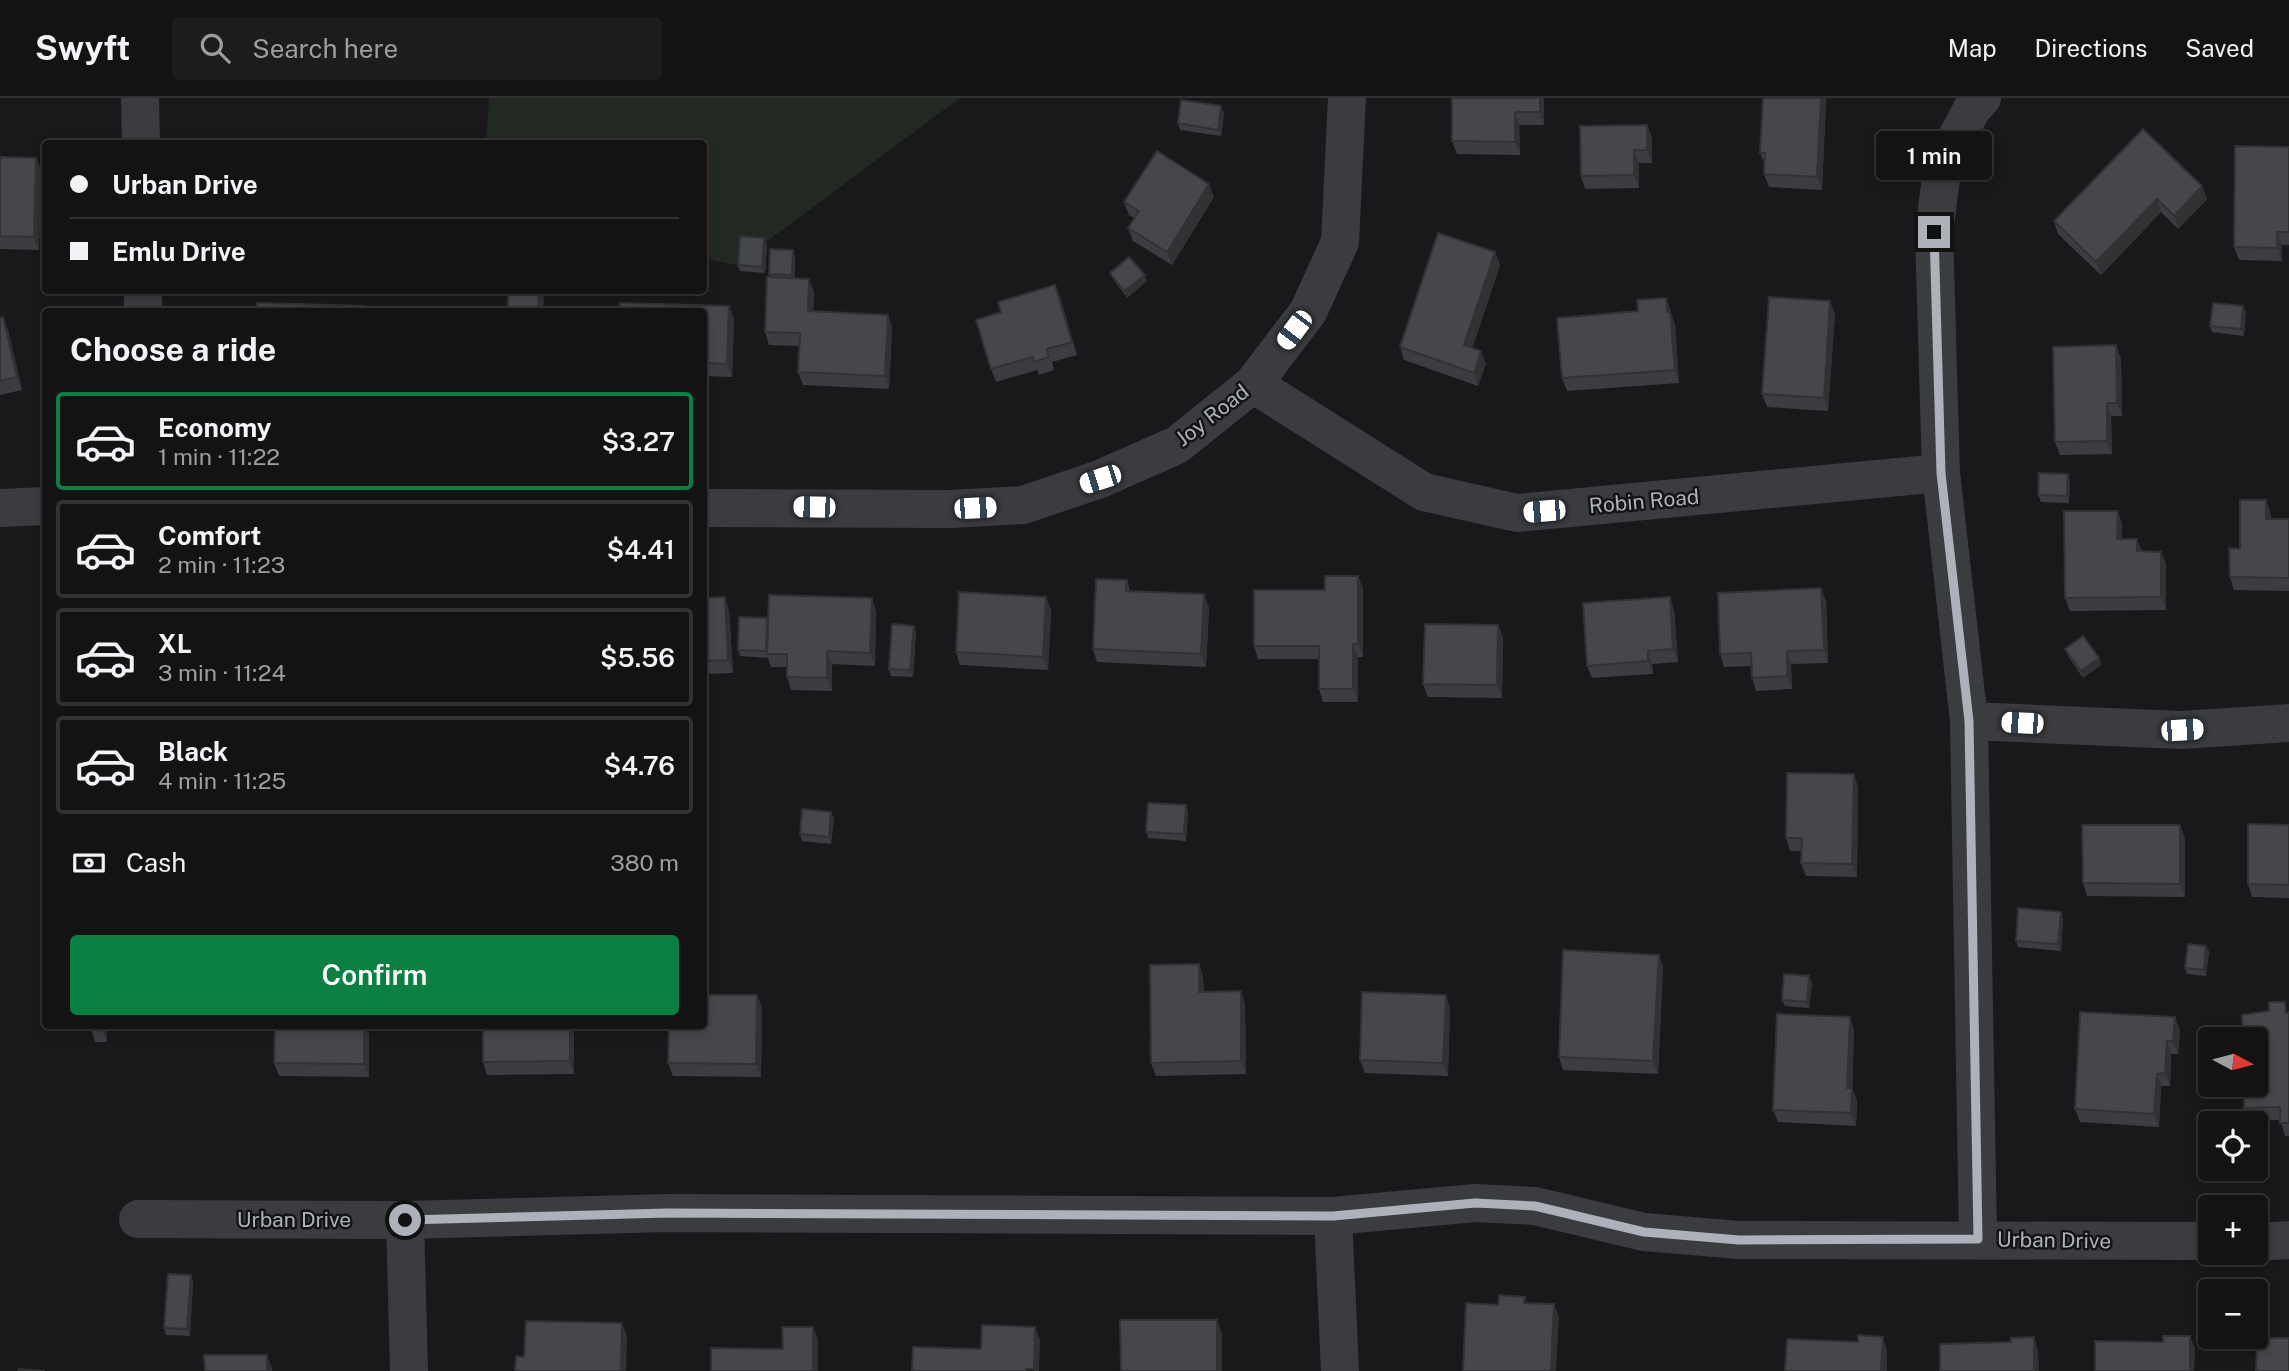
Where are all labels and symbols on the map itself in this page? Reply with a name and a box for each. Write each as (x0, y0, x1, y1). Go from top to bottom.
callout: 1 min (1876, 130, 1992, 180)
route end (1918, 216, 1950, 248)
car (1273, 307, 1316, 353)
street label: Joy Road (1170, 379, 1254, 451)
car (1077, 463, 1124, 495)
street label: Robin Road (1588, 484, 1700, 518)
car (793, 496, 836, 518)
car (954, 496, 997, 520)
car (1523, 499, 1566, 523)
car (2001, 711, 2044, 735)
car (2161, 718, 2204, 742)
north arrow (2198, 1027, 2268, 1097)
route start (389, 1204, 421, 1236)
street label: Urban Drive (237, 1207, 351, 1232)
street label: Urban Drive (1997, 1227, 2111, 1253)

